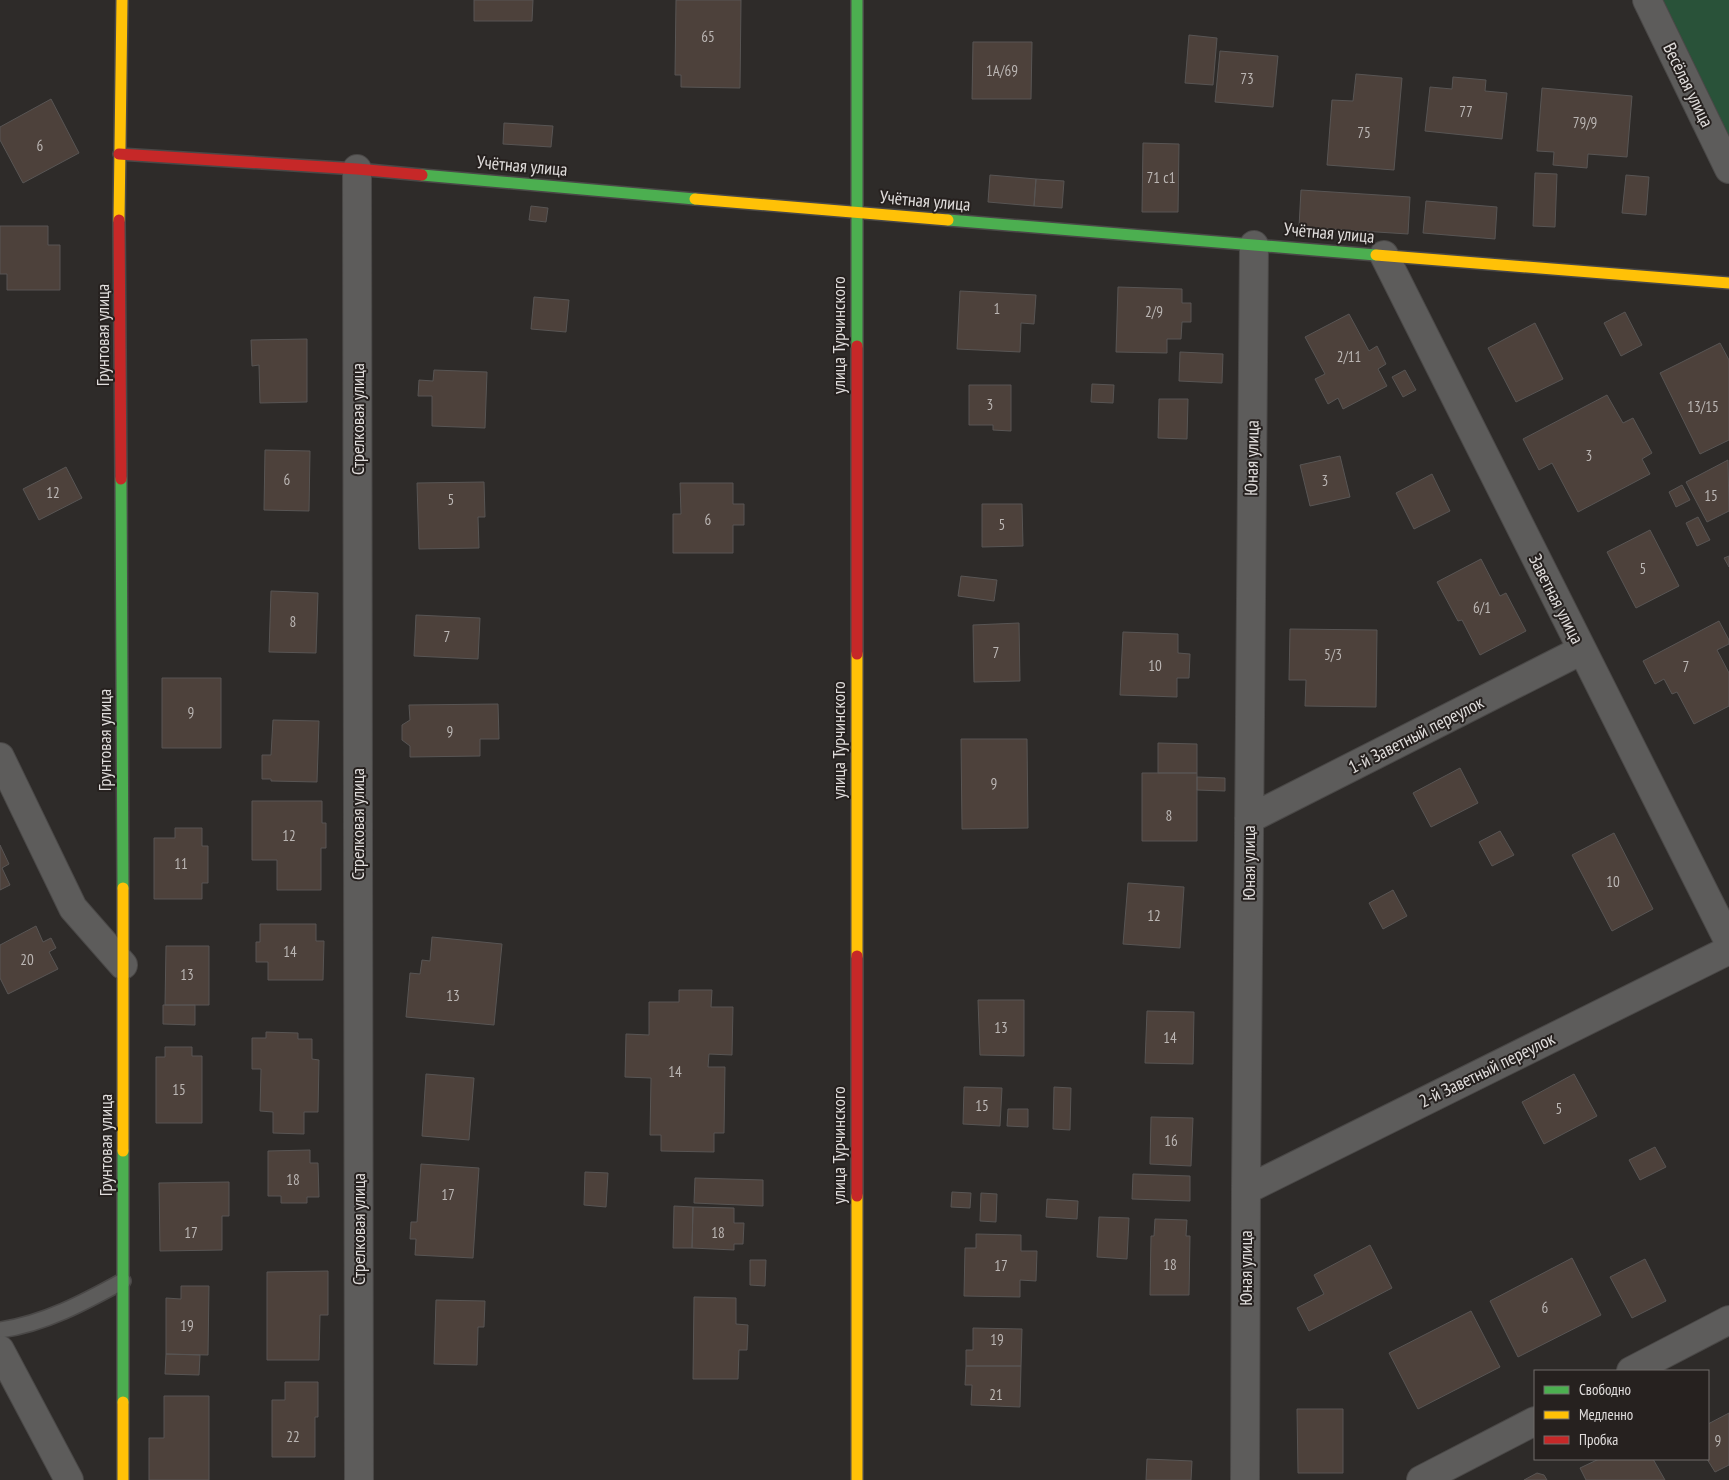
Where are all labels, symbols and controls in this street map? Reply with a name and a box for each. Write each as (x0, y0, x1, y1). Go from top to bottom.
house number: 65 (701, 27, 715, 46)
street label: Весёлая улица (1658, 39, 1719, 131)
house number: 1А/69 (986, 61, 1018, 80)
house number: 73 (1240, 69, 1254, 88)
house number: 77 (1459, 102, 1473, 121)
house number: 79/9 (1573, 113, 1597, 132)
house number: 75 (1357, 123, 1371, 142)
house number: 6 (37, 136, 44, 155)
street label: Учётная улица (476, 150, 568, 181)
house number: 71 с1 (1147, 168, 1175, 187)
street label: Учётная улица (879, 185, 971, 216)
street label: Учётная улица (1283, 217, 1375, 248)
street label: улица Турчинского (827, 276, 850, 394)
street label: Грунтовая улица (91, 284, 114, 386)
house number: 1 (994, 299, 1000, 318)
house number: 2/9 (1145, 302, 1163, 321)
house number: 2/11 (1337, 347, 1361, 366)
street label: Стрелковая улица (346, 363, 369, 475)
house number: 3 (987, 395, 993, 414)
house number: 13/15 (1687, 397, 1719, 416)
street label: Юная улица (1239, 420, 1264, 496)
house number: 3 (1586, 446, 1592, 465)
house number: 6 (284, 470, 291, 489)
house number: 3 (1322, 471, 1328, 490)
house number: 12 (46, 483, 60, 502)
house number: 15 (1704, 486, 1718, 505)
house number: 5 (448, 490, 454, 509)
house number: 6 (705, 510, 712, 529)
house number: 5 (999, 515, 1005, 534)
street label: Заветная улица (1524, 550, 1589, 648)
house number: 5 (1640, 559, 1646, 578)
house number: 6/1 (1473, 598, 1491, 617)
house number: 8 (290, 612, 296, 631)
house number: 7 (444, 627, 450, 646)
house number: 7 (993, 643, 999, 662)
house number: 5/3 (1324, 645, 1342, 664)
house number: 10 (1148, 656, 1162, 675)
house number: 7 (1683, 657, 1689, 676)
street label: улица Турчинского (827, 681, 850, 799)
street label: Грунтовая улица (93, 689, 116, 791)
street label: 1-й Заветный переулок (1344, 691, 1487, 779)
house number: 9 (188, 703, 194, 722)
house number: 9 (447, 722, 453, 741)
street label: Стрелковая улица (346, 768, 369, 880)
house number: 9 (991, 774, 997, 793)
house number: 8 (1166, 806, 1172, 825)
street label: Юная улица (1237, 825, 1260, 901)
house number: 12 (282, 826, 296, 845)
house number: 11 (174, 854, 188, 873)
house number: 10 (1606, 872, 1620, 891)
house number: 12 (1147, 906, 1161, 925)
house number: 14 (283, 942, 297, 961)
house number: 20 (20, 950, 34, 969)
house number: 13 (180, 965, 194, 984)
house number: 13 (446, 986, 460, 1005)
house number: 13 (994, 1018, 1008, 1037)
street label: 2-й Заветный переулок (1415, 1027, 1559, 1112)
house number: 14 (1163, 1028, 1177, 1047)
house number: 14 (668, 1062, 682, 1081)
house number: 15 (172, 1080, 186, 1099)
street label: улица Турчинского (827, 1086, 850, 1204)
street label: Грунтовая улица (94, 1094, 117, 1196)
house number: 15 (975, 1096, 989, 1115)
house number: 5 (1556, 1099, 1562, 1118)
house number: 16 (1164, 1131, 1178, 1150)
house number: 18 (286, 1170, 300, 1189)
street label: Стрелковая улица (347, 1173, 370, 1285)
house number: 17 (441, 1185, 455, 1204)
house number: 17 (184, 1223, 198, 1242)
house number: 18 (711, 1223, 725, 1242)
street label: Юная улица (1234, 1230, 1257, 1306)
house number: 18 (1163, 1255, 1177, 1274)
house number: 17 (994, 1256, 1008, 1275)
house number: 6 (1542, 1298, 1549, 1317)
house number: 19 (180, 1316, 194, 1335)
house number: 19 (990, 1330, 1004, 1349)
legend (1534, 1370, 1709, 1460)
text: Свободно (1579, 1380, 1631, 1399)
house number: 21 (989, 1385, 1003, 1404)
text: Медленно (1579, 1405, 1633, 1424)
house number: 22 (286, 1427, 300, 1446)
text: Пробка (1579, 1430, 1618, 1449)
house number: 9 (1715, 1431, 1721, 1450)

